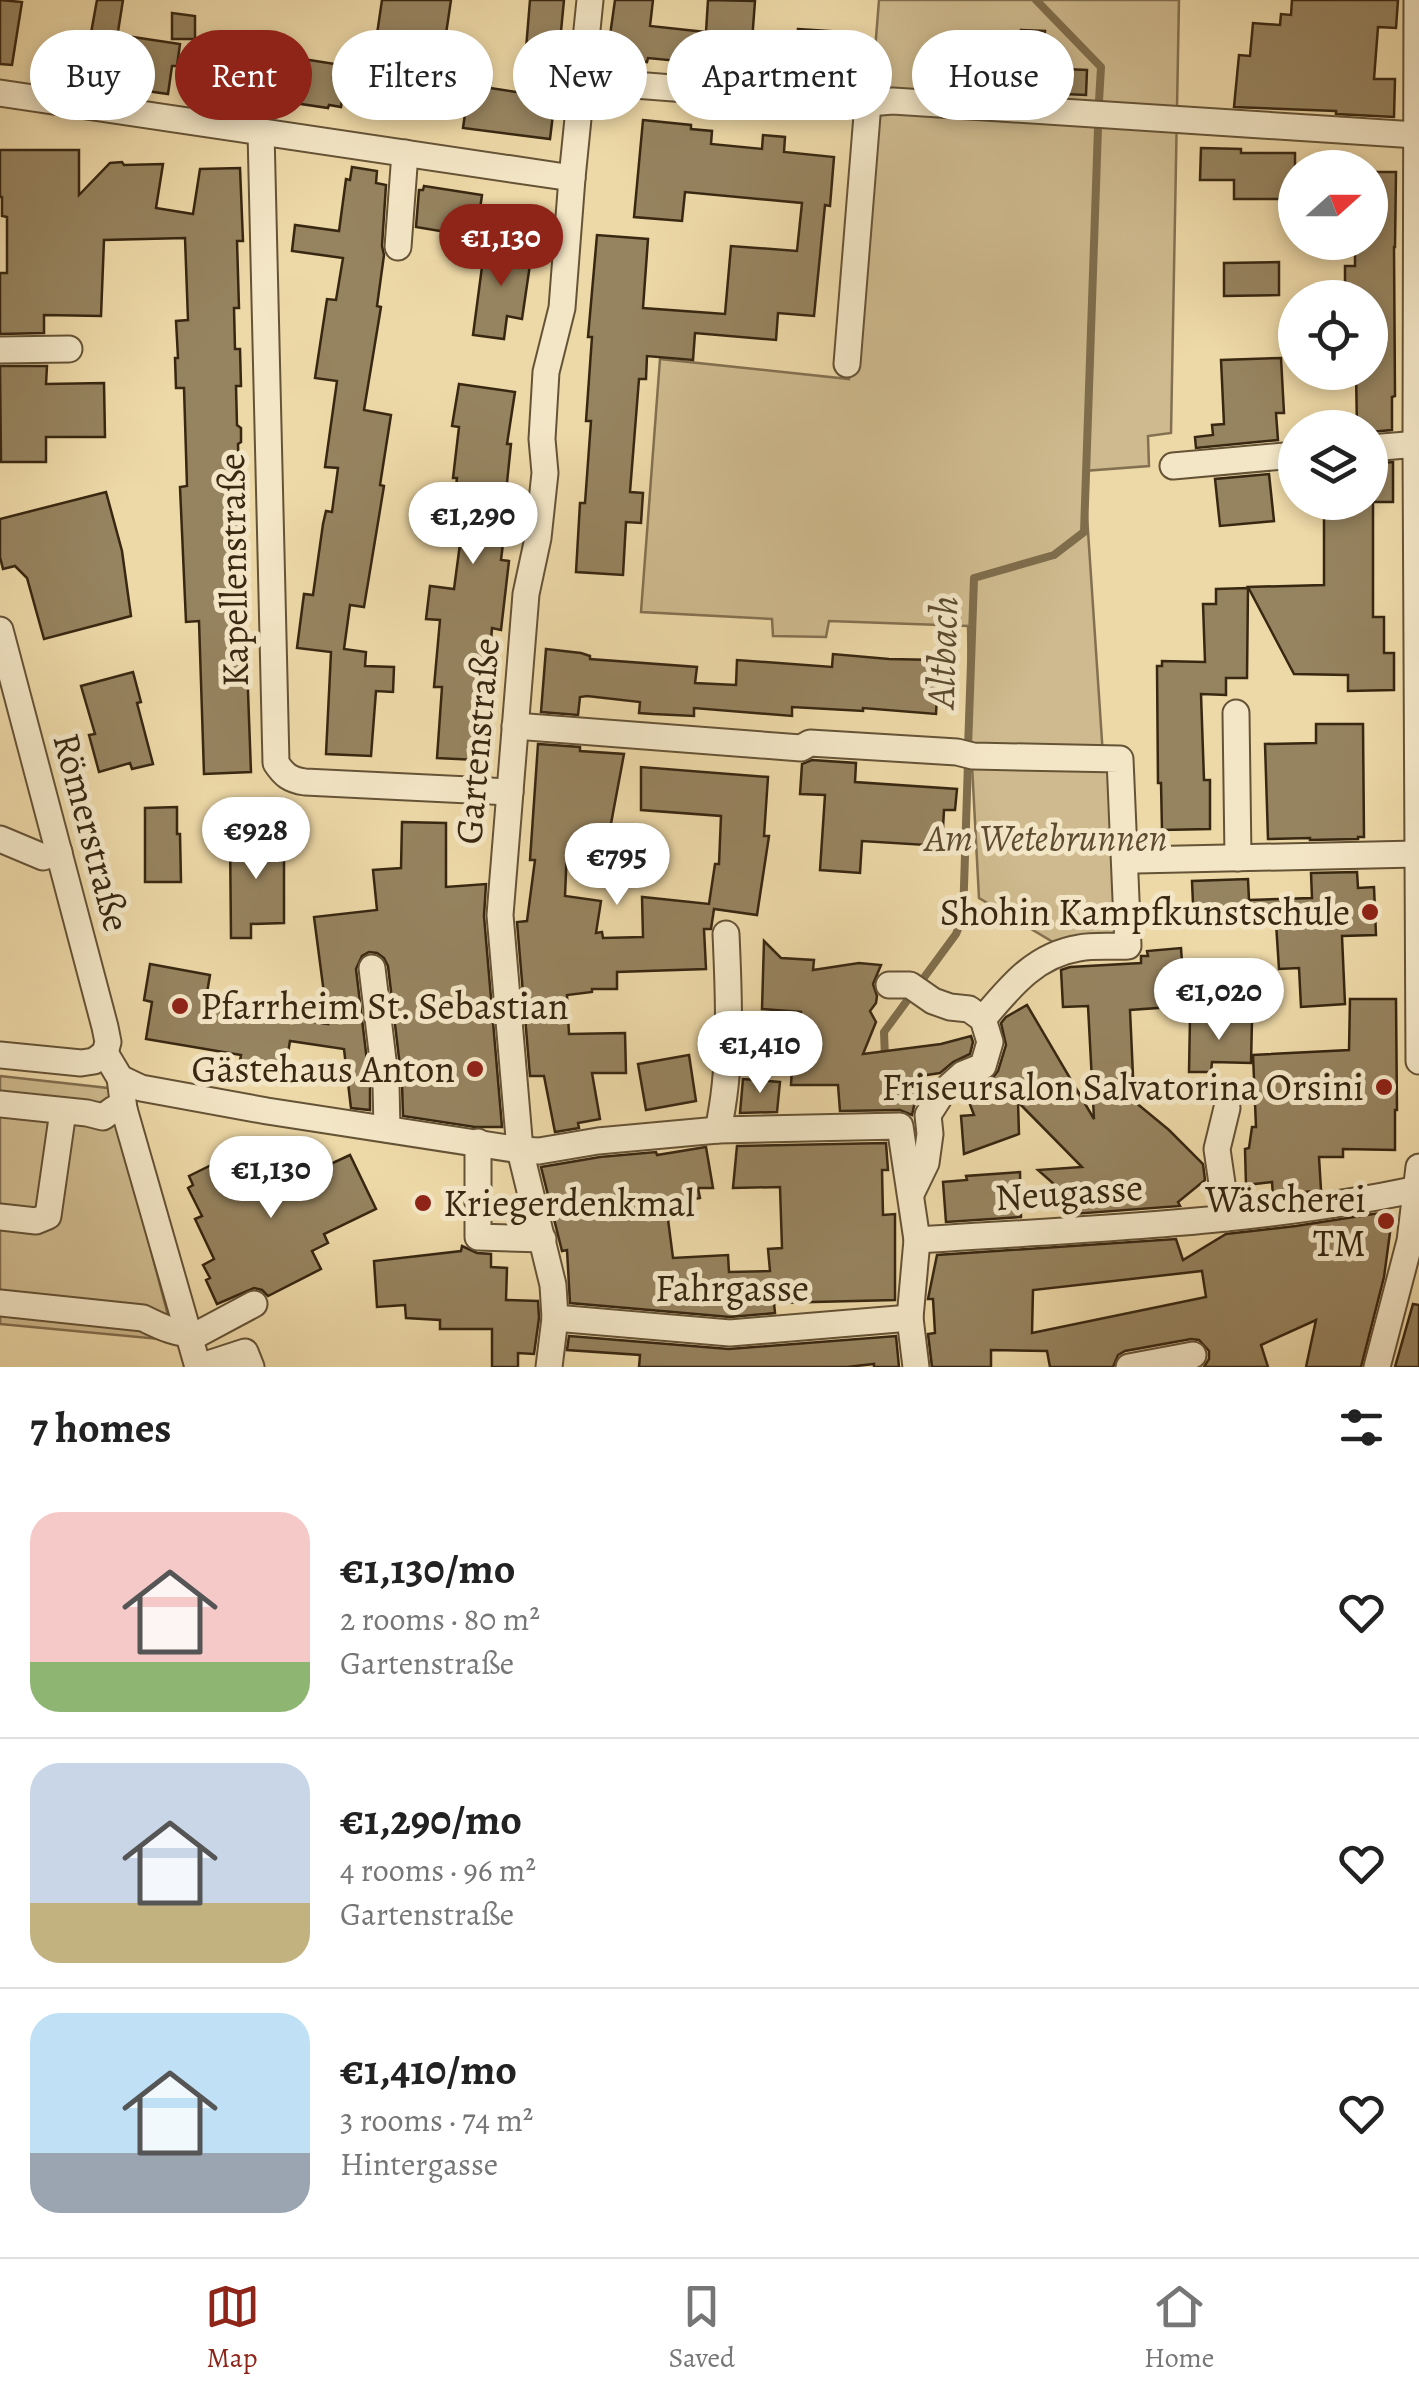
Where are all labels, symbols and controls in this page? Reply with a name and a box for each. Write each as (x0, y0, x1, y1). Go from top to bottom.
chip: Buy (30, 30, 155, 120)
chip: Rent (175, 30, 312, 120)
chip: Filters (332, 30, 493, 120)
chip: New (513, 30, 647, 120)
chip: Apartment (667, 30, 892, 120)
chip: House (912, 30, 1074, 120)
north arrow (1278, 150, 1388, 260)
map controls (1278, 150, 1388, 520)
pin: €1,130 (420, 204, 582, 289)
text: €1,130 (461, 214, 541, 258)
button: locate (1278, 280, 1388, 390)
button: layers (1278, 410, 1388, 520)
street label: Kapellenstraße (205, 453, 261, 687)
pin: €1,290 (392, 482, 554, 567)
text: €1,290 (431, 492, 515, 536)
water label: Altbach (912, 595, 971, 711)
street label: Gartenstraße (442, 636, 512, 846)
street label: Römerstraße (41, 727, 143, 937)
pin: €928 (197, 797, 315, 882)
text: €928 (224, 807, 288, 851)
park label: Am Wetebrunnen (923, 812, 1167, 864)
pin: €795 (558, 823, 676, 908)
text: €795 (587, 833, 647, 877)
place label: Shohin Kampfkunstschule (940, 886, 1350, 938)
marker: Shohin Kampfkunstschule (1359, 901, 1381, 923)
pin: €1,020 (1138, 958, 1300, 1043)
text: €1,020 (1176, 968, 1262, 1012)
place label: Pfarrheim St. Sebastian (200, 980, 569, 1032)
marker: Pfarrheim St. Sebastian (169, 995, 191, 1017)
pin: €1,410 (679, 1011, 841, 1096)
text: €1,410 (719, 1021, 801, 1065)
place label: Gästehaus Anton (192, 1043, 455, 1095)
marker: Gästehaus Anton (464, 1058, 486, 1080)
place label: Friseursalon Salvatorina Orsini (882, 1061, 1364, 1113)
marker: Friseursalon Salvatorina Orsini (1373, 1076, 1395, 1098)
pin: €1,130 (190, 1136, 352, 1221)
text: €1,130 (231, 1146, 311, 1190)
street label: Neugasse (993, 1161, 1145, 1223)
place label: Wäscherei TM (1204, 1173, 1366, 1269)
place label: Kriegerdenkmal (443, 1177, 695, 1229)
marker: Kriegerdenkmal (412, 1192, 434, 1214)
marker: Wäscherei TM (1375, 1210, 1397, 1232)
street label: Fahrgasse (655, 1262, 809, 1314)
text: 7 homes (30, 1399, 171, 1456)
icon: filters (1334, 1400, 1389, 1455)
text: €1,130/mo (340, 1540, 515, 1597)
icon: home (110, 1552, 230, 1672)
icon: heart (1334, 1585, 1389, 1640)
text: 2 rooms · 80 m² (340, 1597, 540, 1641)
text: Gartenstraße (340, 1641, 514, 1685)
text: €1,290/mo (340, 1791, 522, 1848)
icon: home (110, 1803, 230, 1923)
icon: heart (1334, 1836, 1389, 1891)
text: 4 rooms · 96 m² (340, 1848, 536, 1892)
text: Gartenstraße (340, 1892, 514, 1936)
text: €1,410/mo (340, 2041, 517, 2098)
icon: home (110, 2053, 230, 2173)
icon: heart (1334, 2086, 1389, 2141)
text: 3 rooms · 74 m² (340, 2098, 533, 2142)
text: Hintergasse (340, 2142, 498, 2186)
tab: Map (205, 2279, 260, 2377)
tab: Saved (669, 2279, 735, 2377)
tab: Home (1144, 2279, 1214, 2377)

